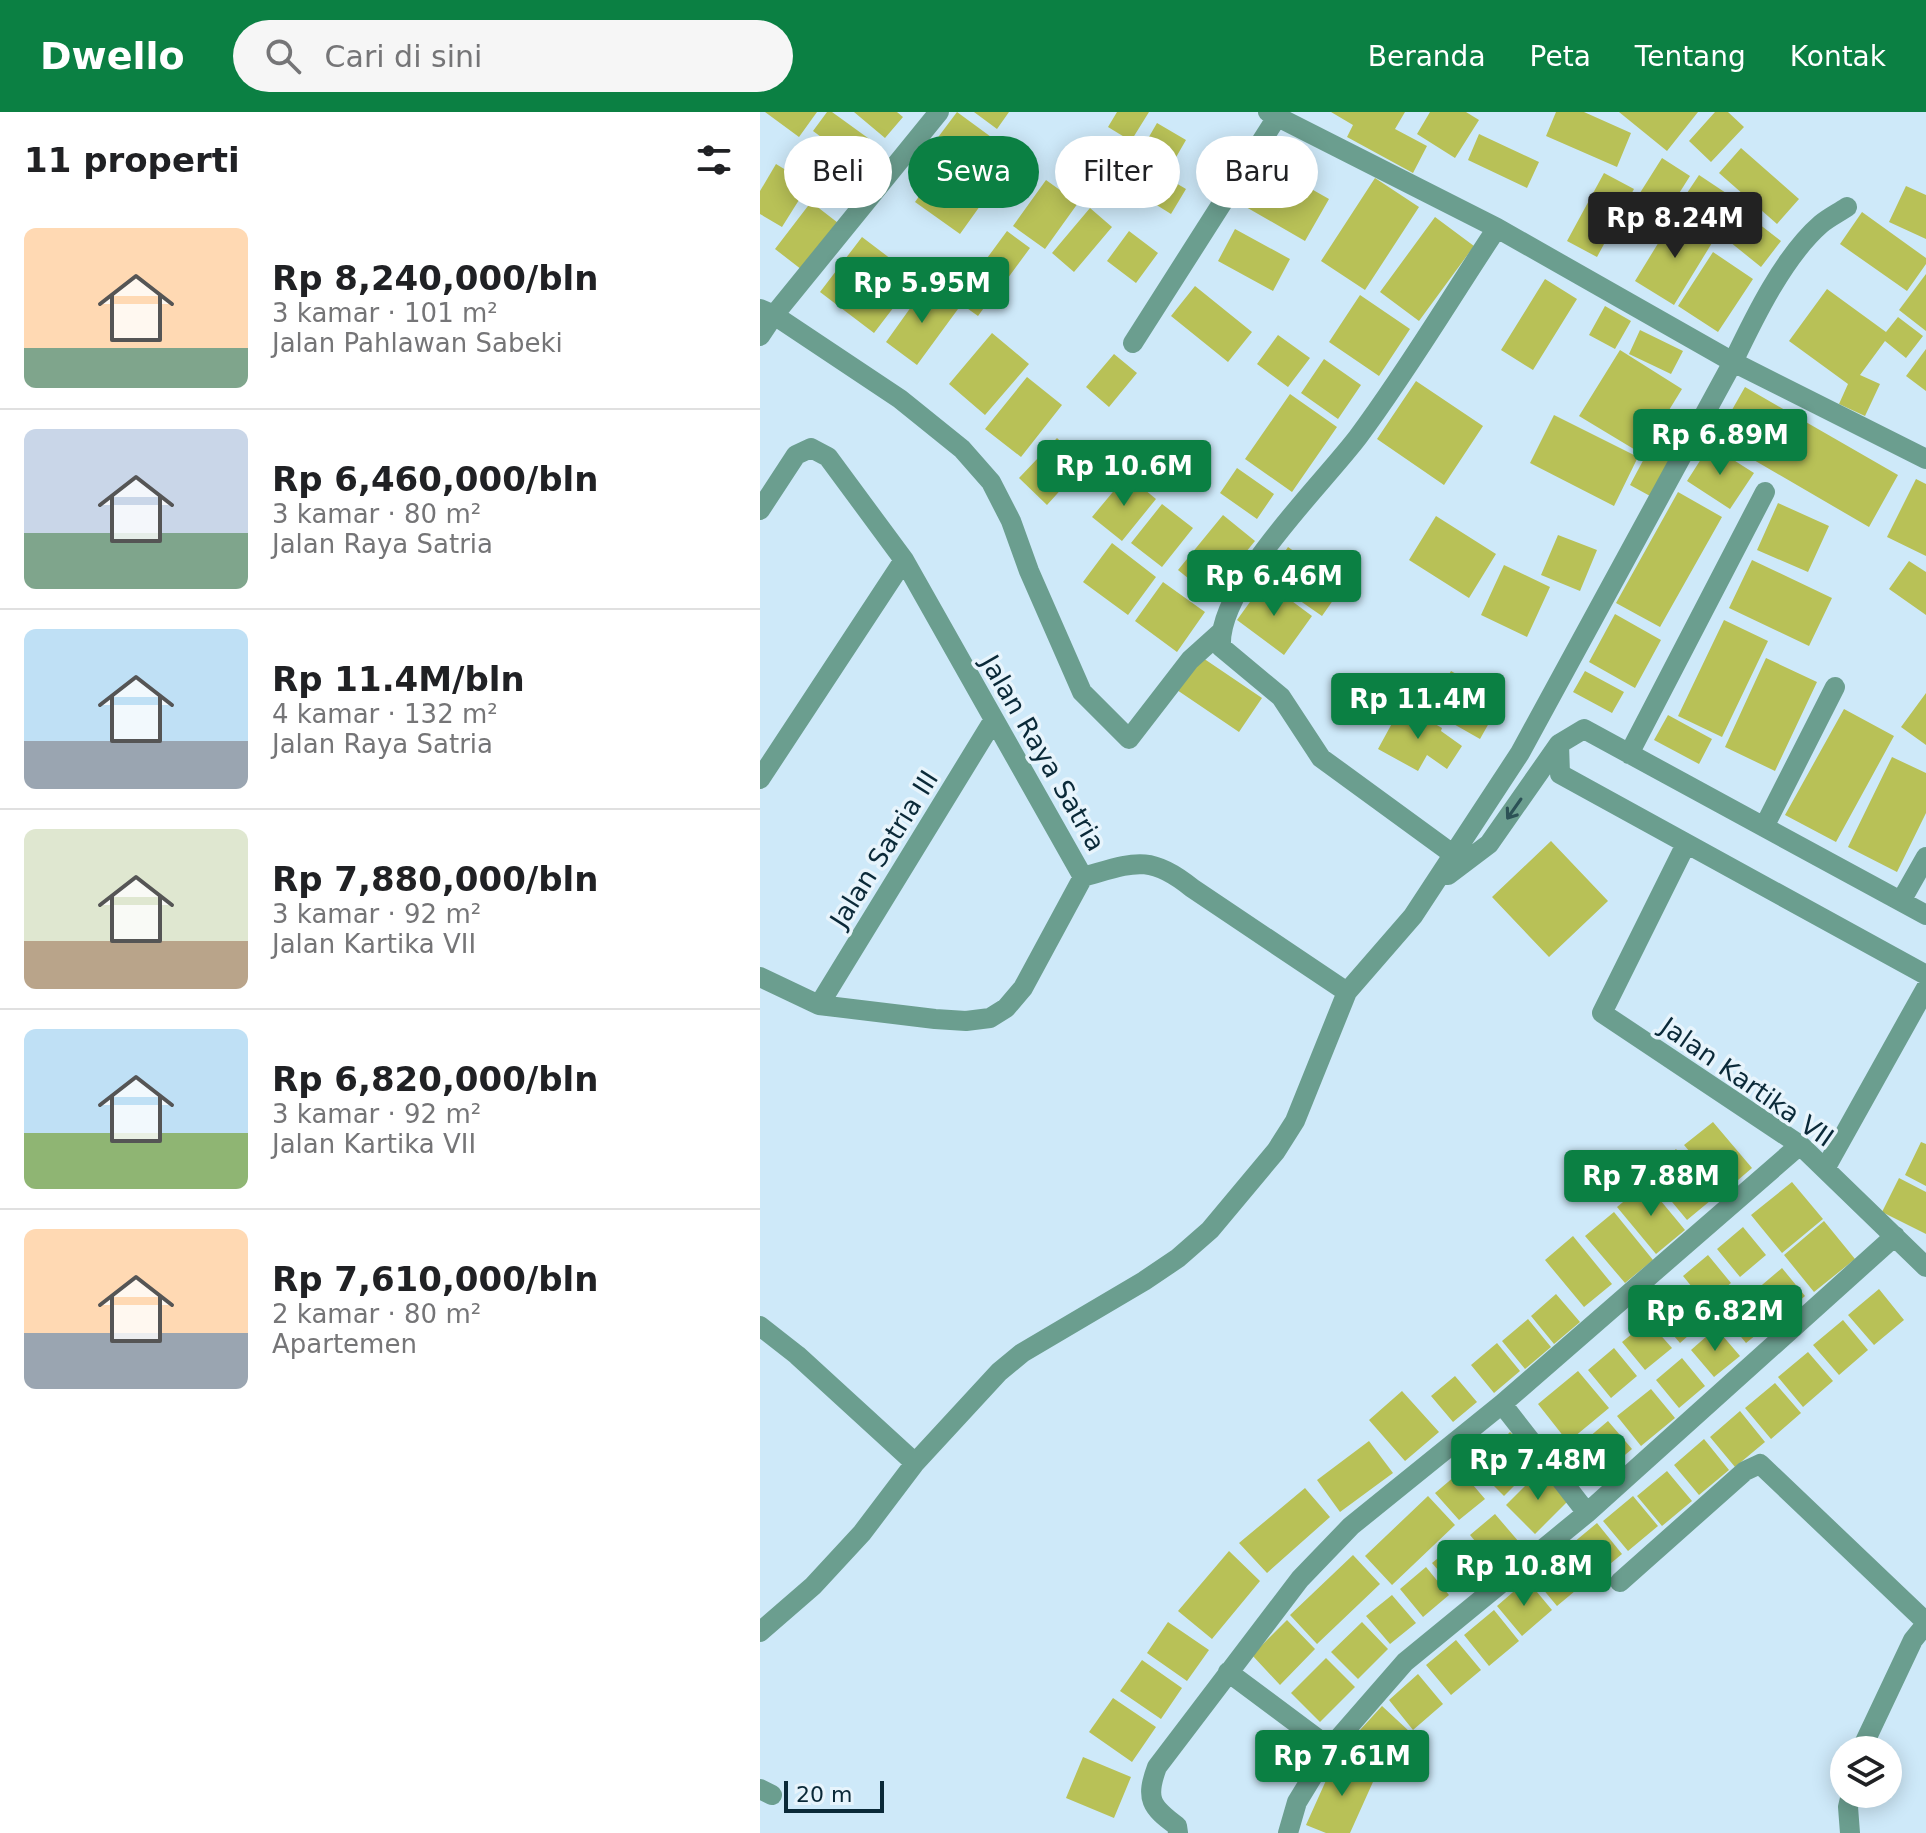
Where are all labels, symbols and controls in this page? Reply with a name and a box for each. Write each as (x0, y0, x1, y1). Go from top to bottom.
search box (233, 20, 793, 92)
text: Dwello (40, 34, 185, 78)
icon: search (261, 34, 305, 78)
text: Cari di sini (325, 39, 482, 74)
text: Beranda (1368, 40, 1486, 73)
text: Peta (1530, 40, 1591, 73)
text: Tentang (1635, 40, 1746, 73)
text: Kontak (1790, 40, 1886, 73)
chip: Beli (784, 136, 892, 208)
chip: Sewa (908, 136, 1039, 208)
chip: Filter (1055, 136, 1180, 208)
chip: Baru (1196, 136, 1318, 208)
icon: filters (692, 138, 736, 182)
text: 11 properti (24, 140, 240, 180)
pin: Rp 8.24M (1592, 192, 1758, 260)
text: Rp 8.24M (1606, 203, 1744, 233)
pin: Rp 5.95M (839, 257, 1005, 325)
text: Rp 8,240,000/bln (272, 258, 598, 298)
icon: home (88, 260, 184, 356)
text: Rp 5.95M (853, 268, 991, 298)
text: 3 kamar · 101 m² (272, 298, 498, 328)
text: Jalan Pahlawan Sabeki (272, 328, 563, 358)
pin: Rp 6.89M (1637, 409, 1803, 477)
text: Rp 6.89M (1651, 420, 1789, 450)
pin: Rp 10.6M (1041, 440, 1207, 508)
text: Rp 10.6M (1055, 451, 1193, 481)
text: Rp 6,460,000/bln (272, 459, 598, 499)
icon: home (88, 461, 184, 557)
text: 3 kamar · 80 m² (272, 499, 481, 529)
text: Jalan Raya Satria (272, 529, 493, 559)
pin: Rp 6.46M (1191, 550, 1357, 618)
text: Rp 6.46M (1205, 561, 1343, 591)
street label: Jalan Raya Satria (974, 648, 1111, 856)
text: Rp 11.4M/bln (272, 659, 525, 699)
icon: home (88, 661, 184, 757)
pin: Rp 11.4M (1335, 673, 1501, 741)
text: Rp 11.4M (1349, 684, 1487, 714)
text: 4 kamar · 132 m² (272, 699, 498, 729)
text: Jalan Raya Satria (272, 729, 493, 759)
street label: Jalan Satria III (823, 765, 944, 935)
one-way arrow (1506, 797, 1522, 819)
text: Rp 7,880,000/bln (272, 859, 598, 899)
icon: home (88, 861, 184, 957)
text: 3 kamar · 92 m² (272, 899, 481, 929)
text: Jalan Kartika VII (272, 929, 476, 959)
street label: Jalan Kartika VII (1653, 1010, 1839, 1153)
text: Rp 6,820,000/bln (272, 1059, 598, 1099)
icon: home (88, 1061, 184, 1157)
text: 3 kamar · 92 m² (272, 1099, 481, 1129)
text: Jalan Kartika VII (272, 1129, 476, 1159)
pin: Rp 7.88M (1568, 1150, 1734, 1218)
text: Rp 7.88M (1582, 1161, 1720, 1191)
text: Rp 7,610,000/bln (272, 1259, 598, 1299)
icon: home (88, 1261, 184, 1357)
pin: Rp 6.82M (1632, 1285, 1798, 1353)
text: Rp 6.82M (1646, 1296, 1784, 1326)
text: 2 kamar · 80 m² (272, 1299, 481, 1329)
text: Apartemen (272, 1329, 417, 1359)
pin: Rp 7.48M (1455, 1434, 1621, 1502)
text: Rp 7.48M (1469, 1445, 1607, 1475)
pin: Rp 10.8M (1441, 1540, 1607, 1608)
text: Rp 10.8M (1455, 1551, 1593, 1581)
pin: Rp 7.61M (1259, 1730, 1425, 1798)
map controls (1830, 1736, 1902, 1808)
button: layers (1830, 1736, 1902, 1808)
text: Rp 7.61M (1273, 1741, 1411, 1771)
scale bar (784, 1777, 884, 1813)
text: 20 m (796, 1782, 852, 1807)

